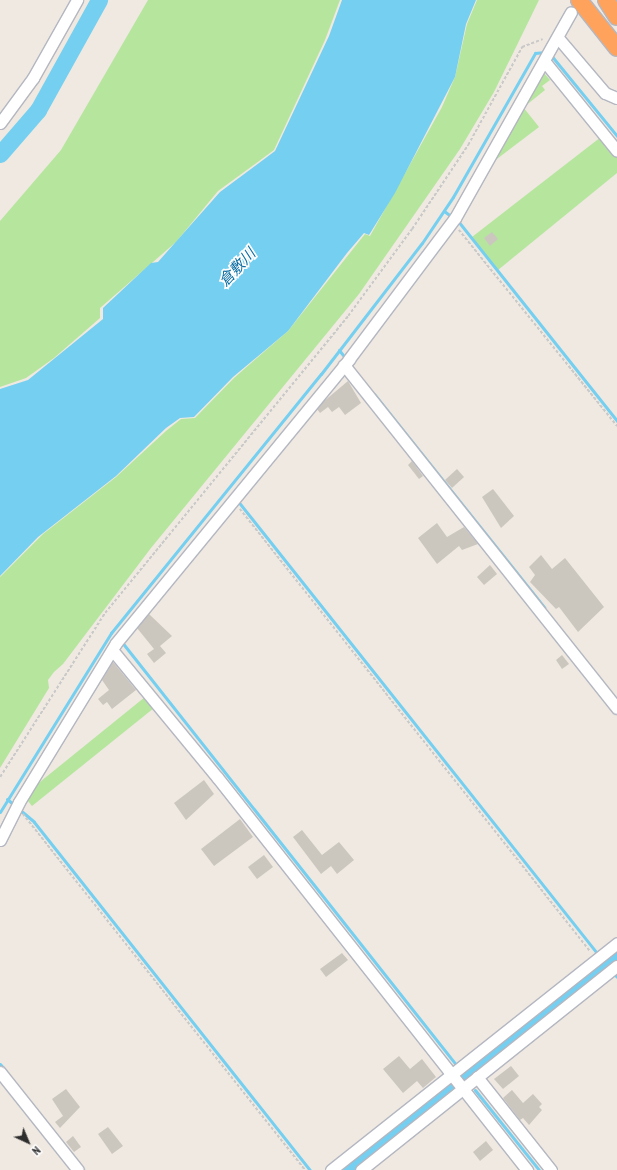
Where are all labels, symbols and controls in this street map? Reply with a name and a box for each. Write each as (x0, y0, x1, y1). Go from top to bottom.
water label: 倉敷川 (215, 244, 259, 290)
north arrow (8, 1122, 48, 1162)
text: N (29, 1143, 44, 1158)

